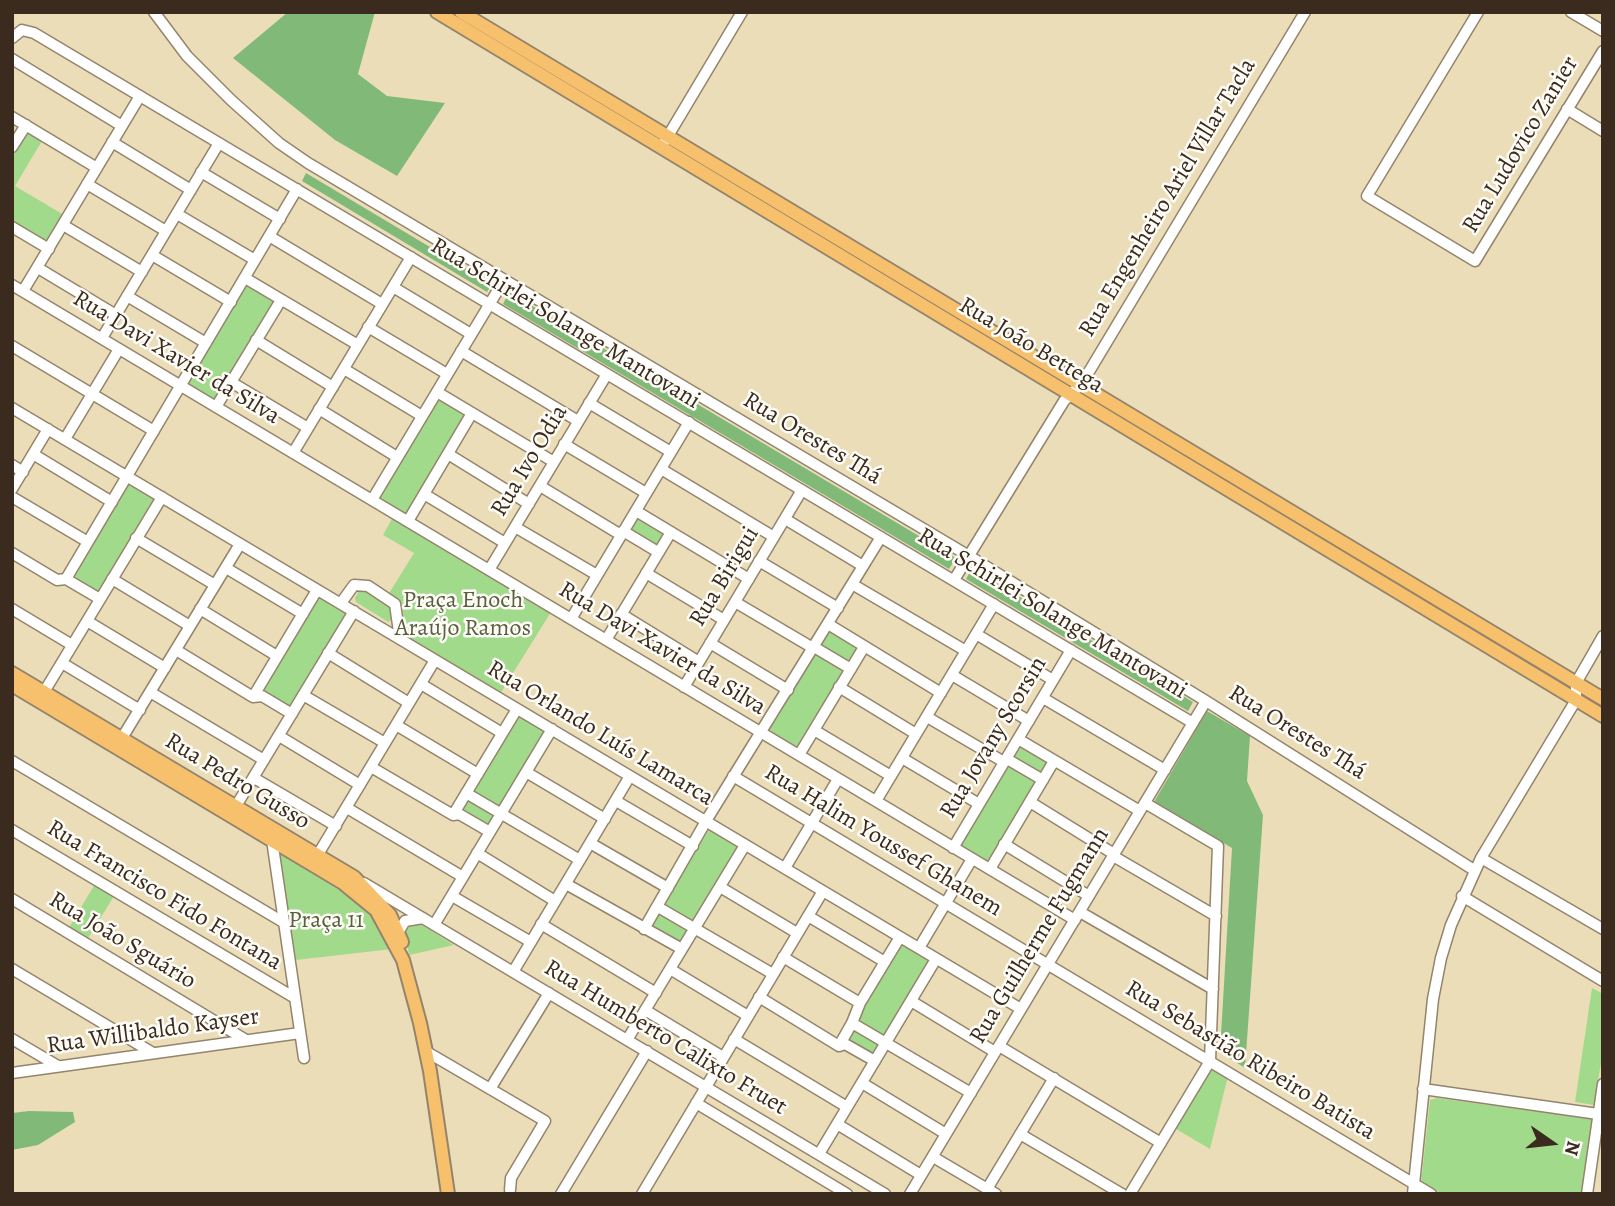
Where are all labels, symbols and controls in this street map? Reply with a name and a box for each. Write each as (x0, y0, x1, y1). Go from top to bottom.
street label: Rua Ludovico Zanier (1457, 51, 1585, 239)
street label: Rua Engenheiro Ariel Villar Tacla (1073, 54, 1263, 342)
street label: Rua Schirlei Solange Mantovani (425, 232, 705, 416)
street label: Rua Davi Xavier da Silva (67, 285, 285, 431)
street label: Rua João Bettega (953, 292, 1109, 400)
street label: Rua Orestes Thá (737, 386, 887, 492)
street label: Rua Ivo Odia (485, 400, 575, 522)
street label: Rua Birigui (684, 522, 766, 632)
street label: Rua Schirlei Solange Mantovani (912, 522, 1192, 706)
street label: Rua Davi Xavier da Silva (553, 576, 771, 722)
park label: Praça Enoch Araújo Ramos (395, 587, 531, 643)
street label: Rua Jovany Scorsin (934, 652, 1054, 824)
street label: Rua Orlando Luís Lamarca (481, 655, 719, 813)
street label: Rua Orestes Thá (1223, 679, 1371, 787)
street label: Rua Pedro Gusso (159, 727, 315, 837)
street label: Rua Halim Youssef Ghanem (759, 759, 1007, 923)
street label: Rua Francisco Fido Fontana (41, 814, 287, 978)
street label: Rua Guilherme Fugmann (964, 823, 1116, 1049)
street label: Rua João Sguário (43, 886, 201, 996)
park label: Praça 11 (288, 907, 364, 935)
street label: Rua Humberto Calixto Fruet (538, 954, 792, 1122)
street label: Rua Sebastião Ribeiro Batista (1120, 975, 1380, 1147)
street label: Rua Willibaldo Kayser (45, 1003, 261, 1061)
north arrow (1517, 1108, 1587, 1178)
text: N (1558, 1138, 1587, 1158)

